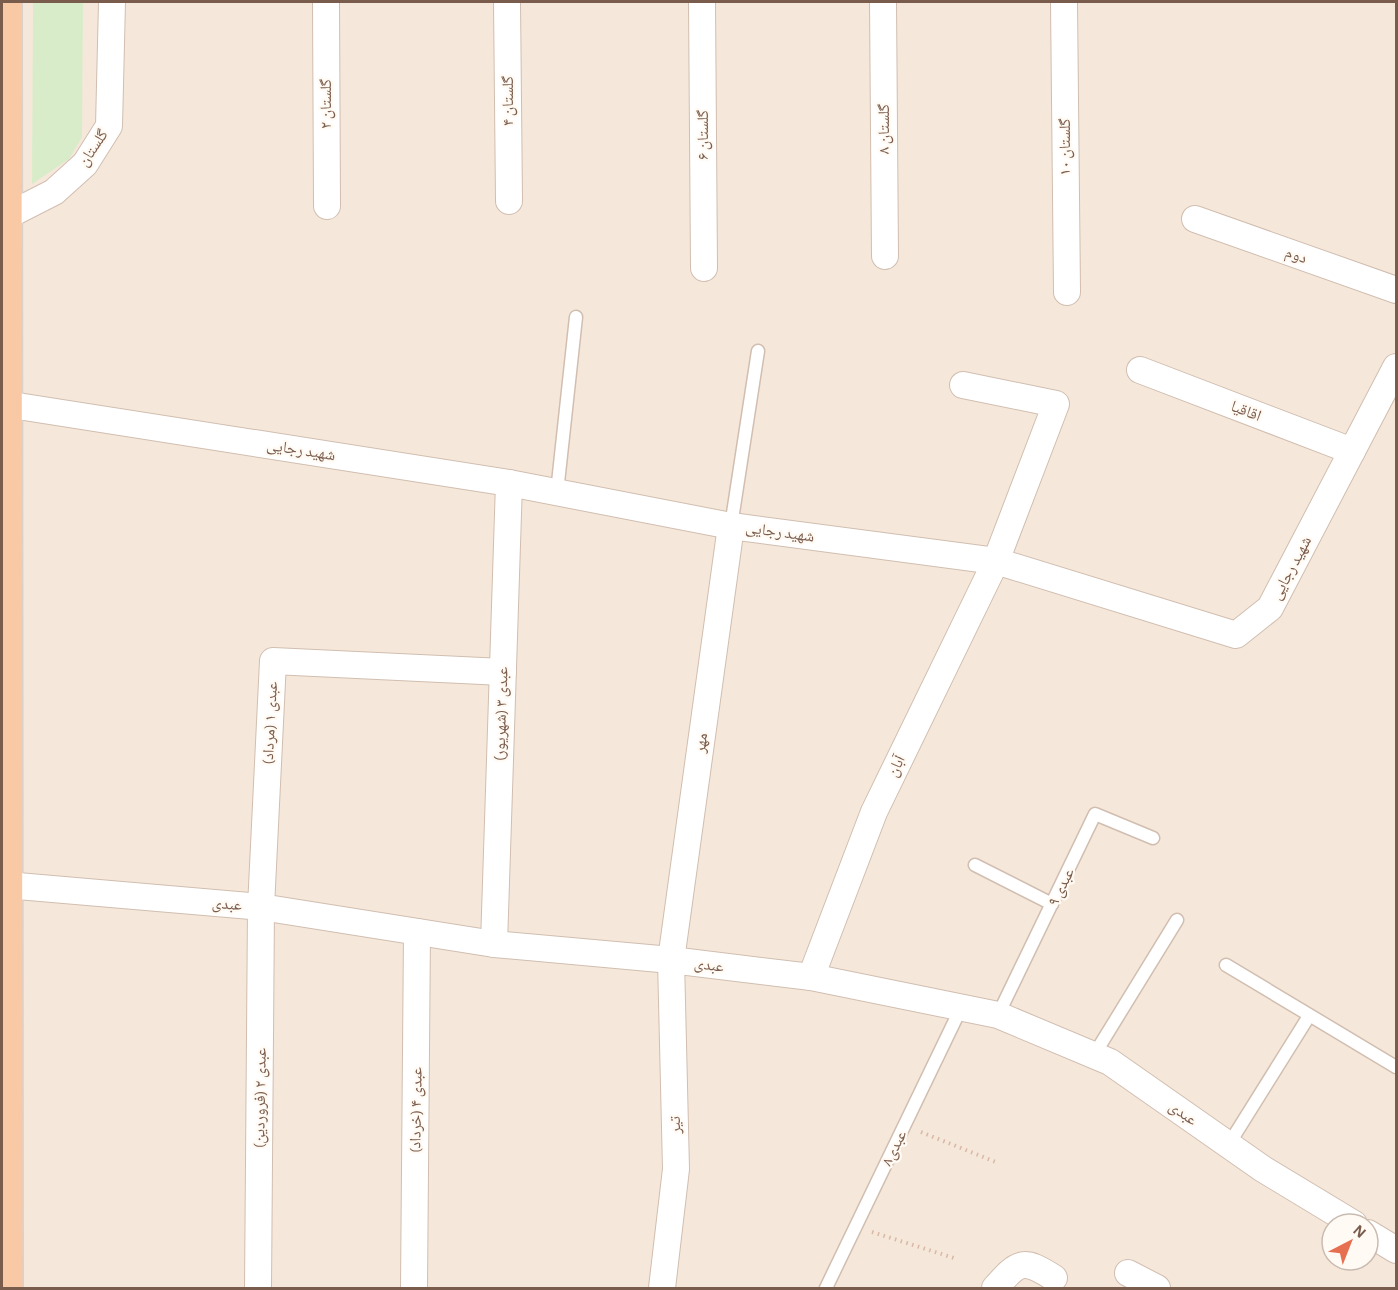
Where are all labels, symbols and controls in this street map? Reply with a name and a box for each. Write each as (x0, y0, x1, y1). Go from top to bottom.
street label: گلستان ۴ (500, 76, 518, 126)
street label: گلستان ۲ (318, 79, 336, 129)
street label: گلستان ۸ (876, 104, 894, 154)
street label: گلستان ۶ (695, 110, 713, 160)
street label: گلستان ۱۰ (1057, 118, 1075, 176)
street label: گلستان (75, 127, 113, 170)
street label: دوم (1282, 244, 1309, 268)
street label: اقاقیا (1229, 398, 1263, 424)
street label: شهید رجایی (265, 437, 337, 465)
street label: شهید رجایی (744, 519, 816, 547)
street label: شهید رجایی (1268, 534, 1316, 603)
street label: عبدی ۳ (شهریور) (491, 667, 513, 762)
street label: عبدی ۱ (مرداد) (260, 681, 282, 765)
street label: مهر (692, 732, 711, 755)
street label: آبان (883, 752, 910, 780)
street label: عبدی ۹ (1045, 865, 1079, 909)
street label: عبدی (211, 895, 243, 915)
street label: عبدی (693, 955, 725, 977)
street label: عبدی ۲ (فروردین) (251, 1048, 271, 1148)
street label: عبدی ۴ (خرداد) (407, 1067, 427, 1153)
street label: عبدی (1165, 1098, 1200, 1130)
street label: تیر (667, 1116, 684, 1135)
street label: عبدی۸ (879, 1128, 911, 1169)
north arrow (1320, 1212, 1380, 1272)
text: N (1350, 1222, 1369, 1241)

